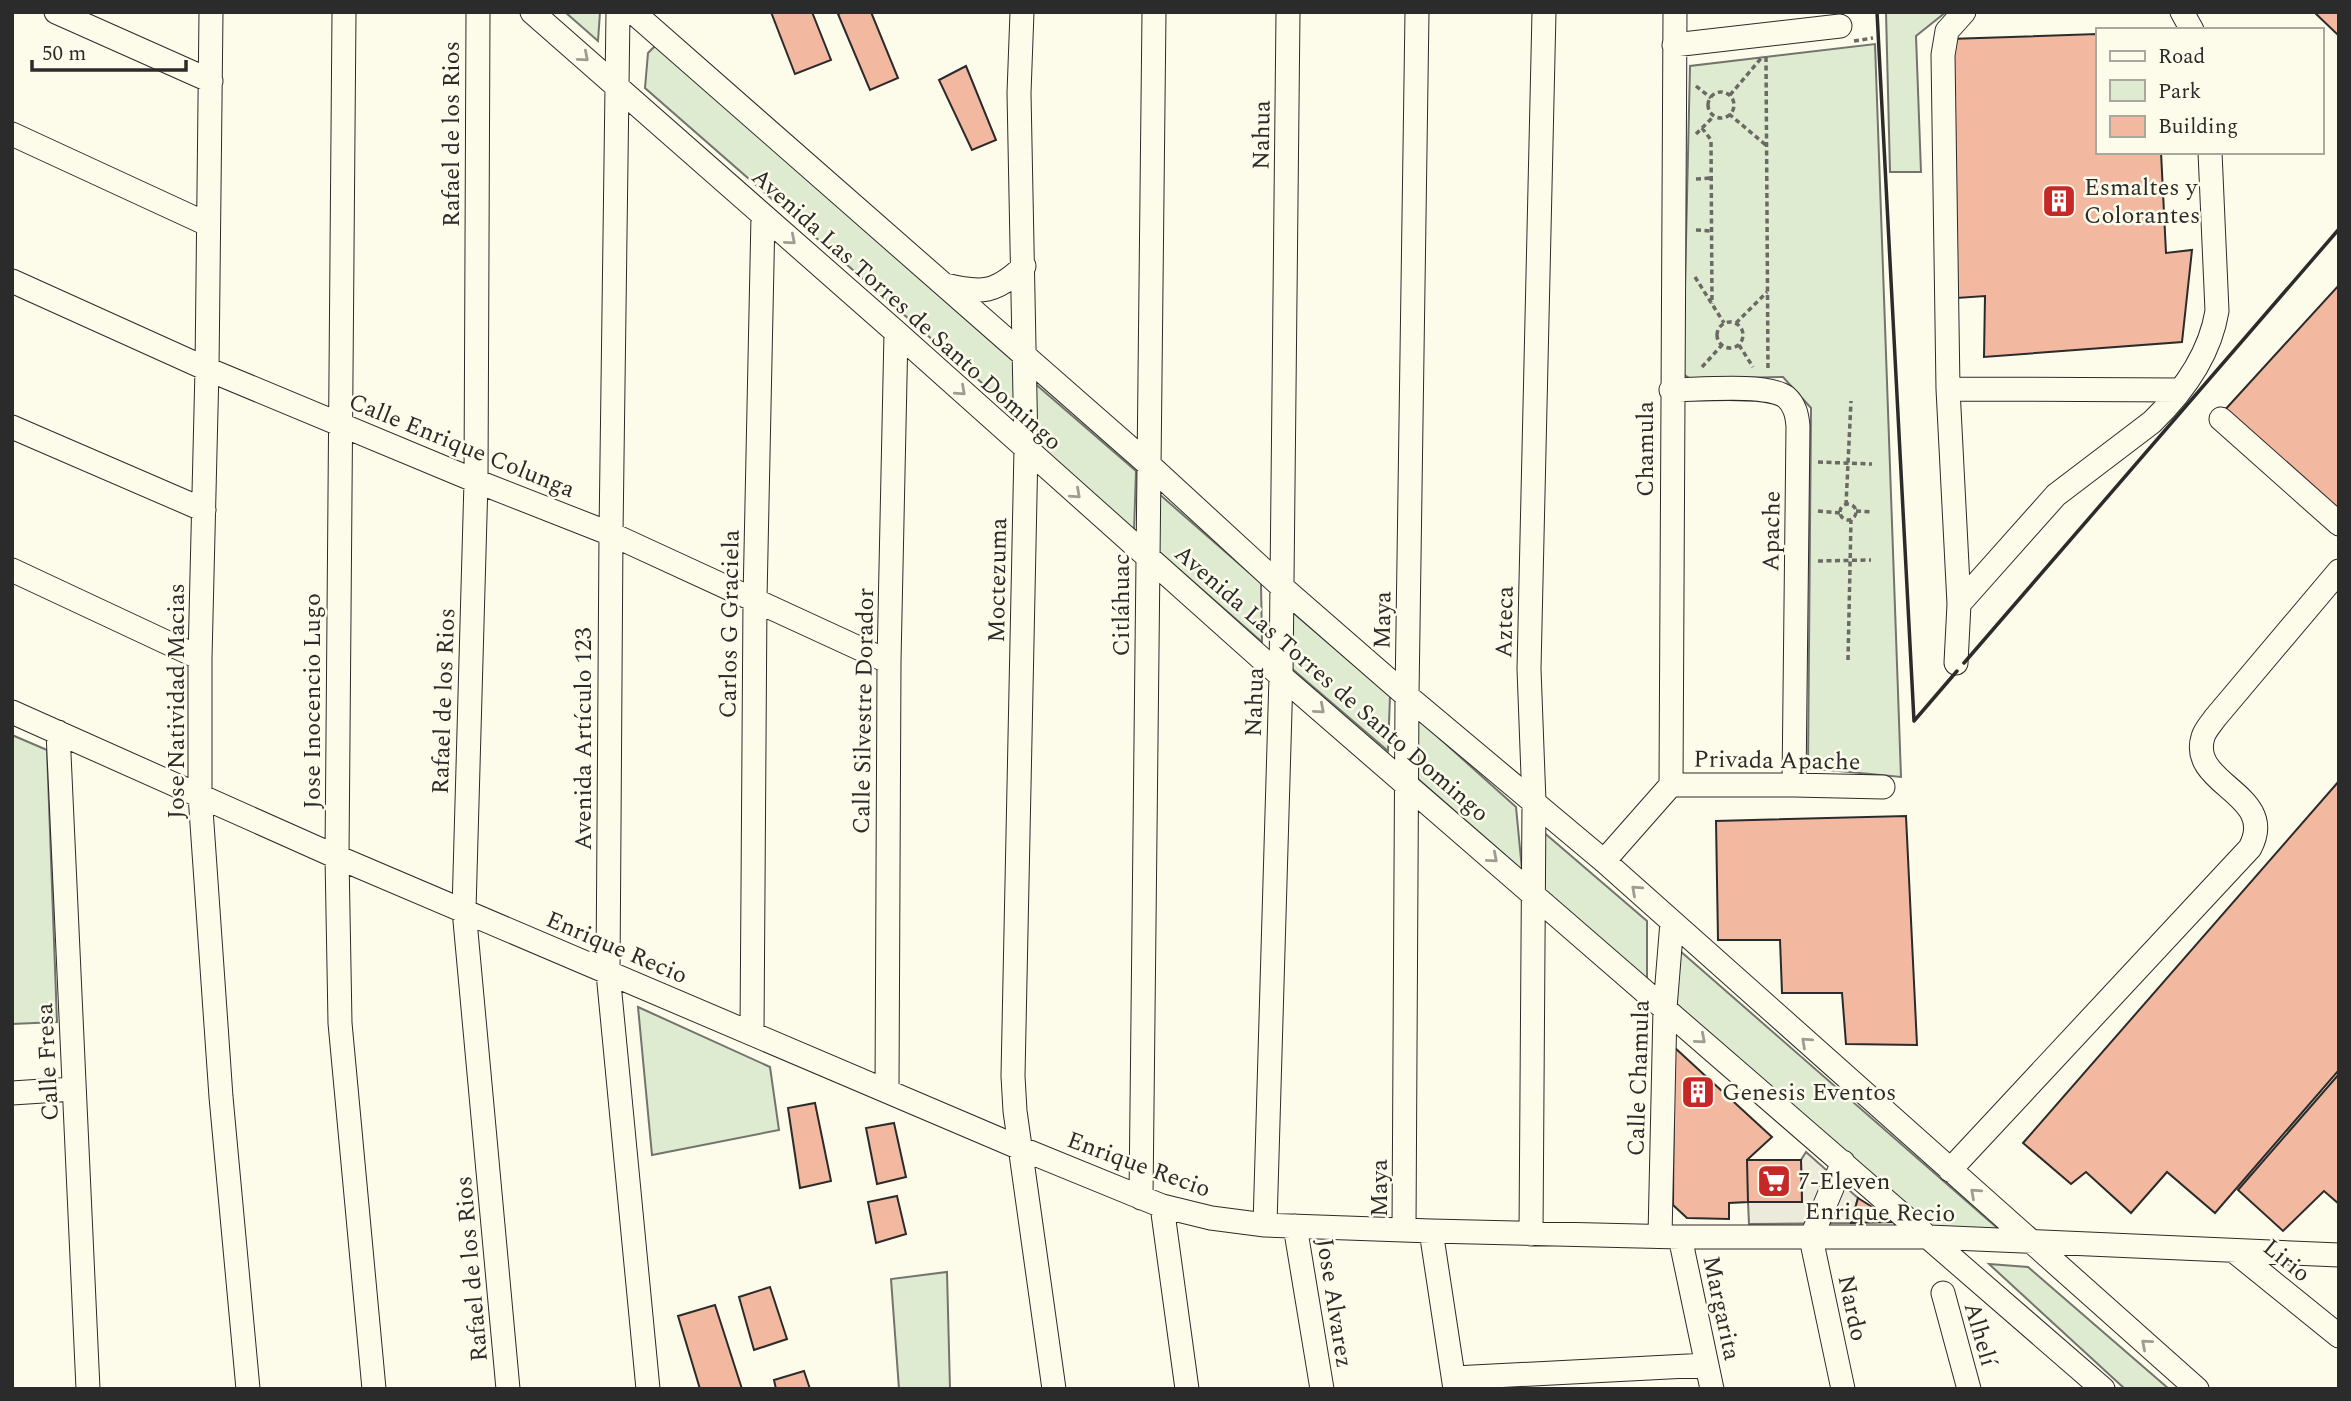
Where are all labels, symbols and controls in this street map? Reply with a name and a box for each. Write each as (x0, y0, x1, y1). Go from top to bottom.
scale bar (32, 28, 186, 72)
legend (2096, 28, 2323, 154)
text: 50 m (42, 38, 86, 70)
street label: Rafael de los Rios (434, 41, 470, 227)
text: Road (2158, 41, 2205, 73)
one-way arrow (575, 49, 588, 61)
text: Park (2158, 76, 2202, 108)
street label: Nahua (1243, 100, 1281, 170)
text: Building (2158, 111, 2238, 143)
street label: Avenida Las Torres de Santo Domingo (743, 160, 1070, 459)
place label: Esmaltes y Colorantes (2084, 170, 2200, 234)
building icon: Esmaltes y Colorantes (2040, 182, 2078, 220)
one-way arrow (783, 232, 796, 244)
one-way arrow (953, 382, 966, 395)
street label: Calle Enrique Colunga (343, 384, 580, 508)
street label: Chamula (1628, 401, 1664, 497)
one-way arrow (1068, 485, 1081, 498)
street label: Apache (1753, 490, 1791, 572)
street label: Moctezuma (979, 517, 1017, 643)
street label: Carlos G Graciela (710, 529, 750, 719)
street label: Avenida Las Torres de Santo Domingo (1166, 536, 1497, 831)
street label: Citláhuac (1104, 554, 1140, 656)
street label: Jose Natividad Macias (159, 583, 195, 819)
street label: Azteca (1486, 585, 1524, 659)
street label: Calle Silvestre Dorador (844, 588, 884, 834)
street label: Maya (1364, 591, 1402, 649)
street label: Jose Inocencio Lugo (295, 593, 331, 809)
street label: Rafael de los Rios (423, 607, 465, 795)
street label: Avenida Artículo 123 (566, 627, 602, 851)
street label: Nahua (1236, 666, 1274, 738)
one-way arrow (1312, 701, 1325, 713)
street label: Privada Apache (1693, 742, 1861, 780)
one-way arrow (1485, 850, 1498, 862)
one-way arrow (1631, 886, 1644, 898)
street label: Enrique Recio (540, 902, 693, 994)
street label: Calle Chamula (1618, 999, 1660, 1157)
street label: Calle Fresa (27, 1002, 69, 1122)
one-way arrow (1693, 1031, 1706, 1044)
one-way arrow (1801, 1038, 1814, 1050)
building icon: Genesis Eventos (1679, 1073, 1717, 1111)
place label: Genesis Eventos (1722, 1075, 1896, 1111)
street label: Enrique Recio (1062, 1122, 1216, 1208)
street label: Maya (1362, 1159, 1398, 1217)
supermarket icon: 7-Eleven (1755, 1162, 1793, 1200)
place label: 7-Eleven (1798, 1164, 1890, 1200)
street label: Rafael de los Rios (446, 1175, 498, 1363)
one-way arrow (1971, 1189, 1984, 1201)
street label: Enrique Recio (1804, 1194, 1956, 1232)
street label: Lirio (2255, 1230, 2318, 1291)
street label: Jose Alvarez (1306, 1236, 1362, 1370)
street label: Margarita (1692, 1253, 1750, 1364)
street label: Nardo (1827, 1272, 1877, 1345)
street label: Alhelí (1954, 1298, 2007, 1372)
one-way arrow (2141, 1340, 2154, 1352)

